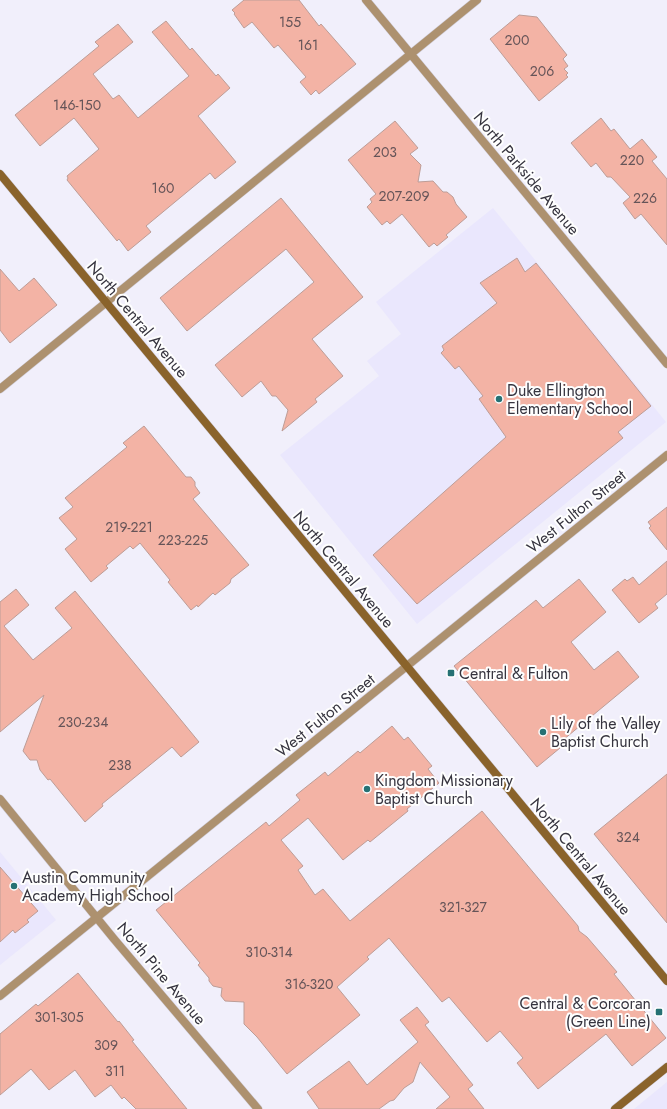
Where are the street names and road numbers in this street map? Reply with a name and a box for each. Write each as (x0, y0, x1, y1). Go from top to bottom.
street label: North Parkside Avenue (468, 107, 585, 240)
street label: North Central Avenue (82, 256, 194, 383)
street label: West Fulton Street (522, 464, 631, 559)
street label: North Central Avenue (288, 506, 400, 633)
street label: West Fulton Street (271, 668, 380, 763)
street label: North Central Avenue (525, 793, 637, 920)
street label: North Pine Avenue (112, 917, 212, 1030)

